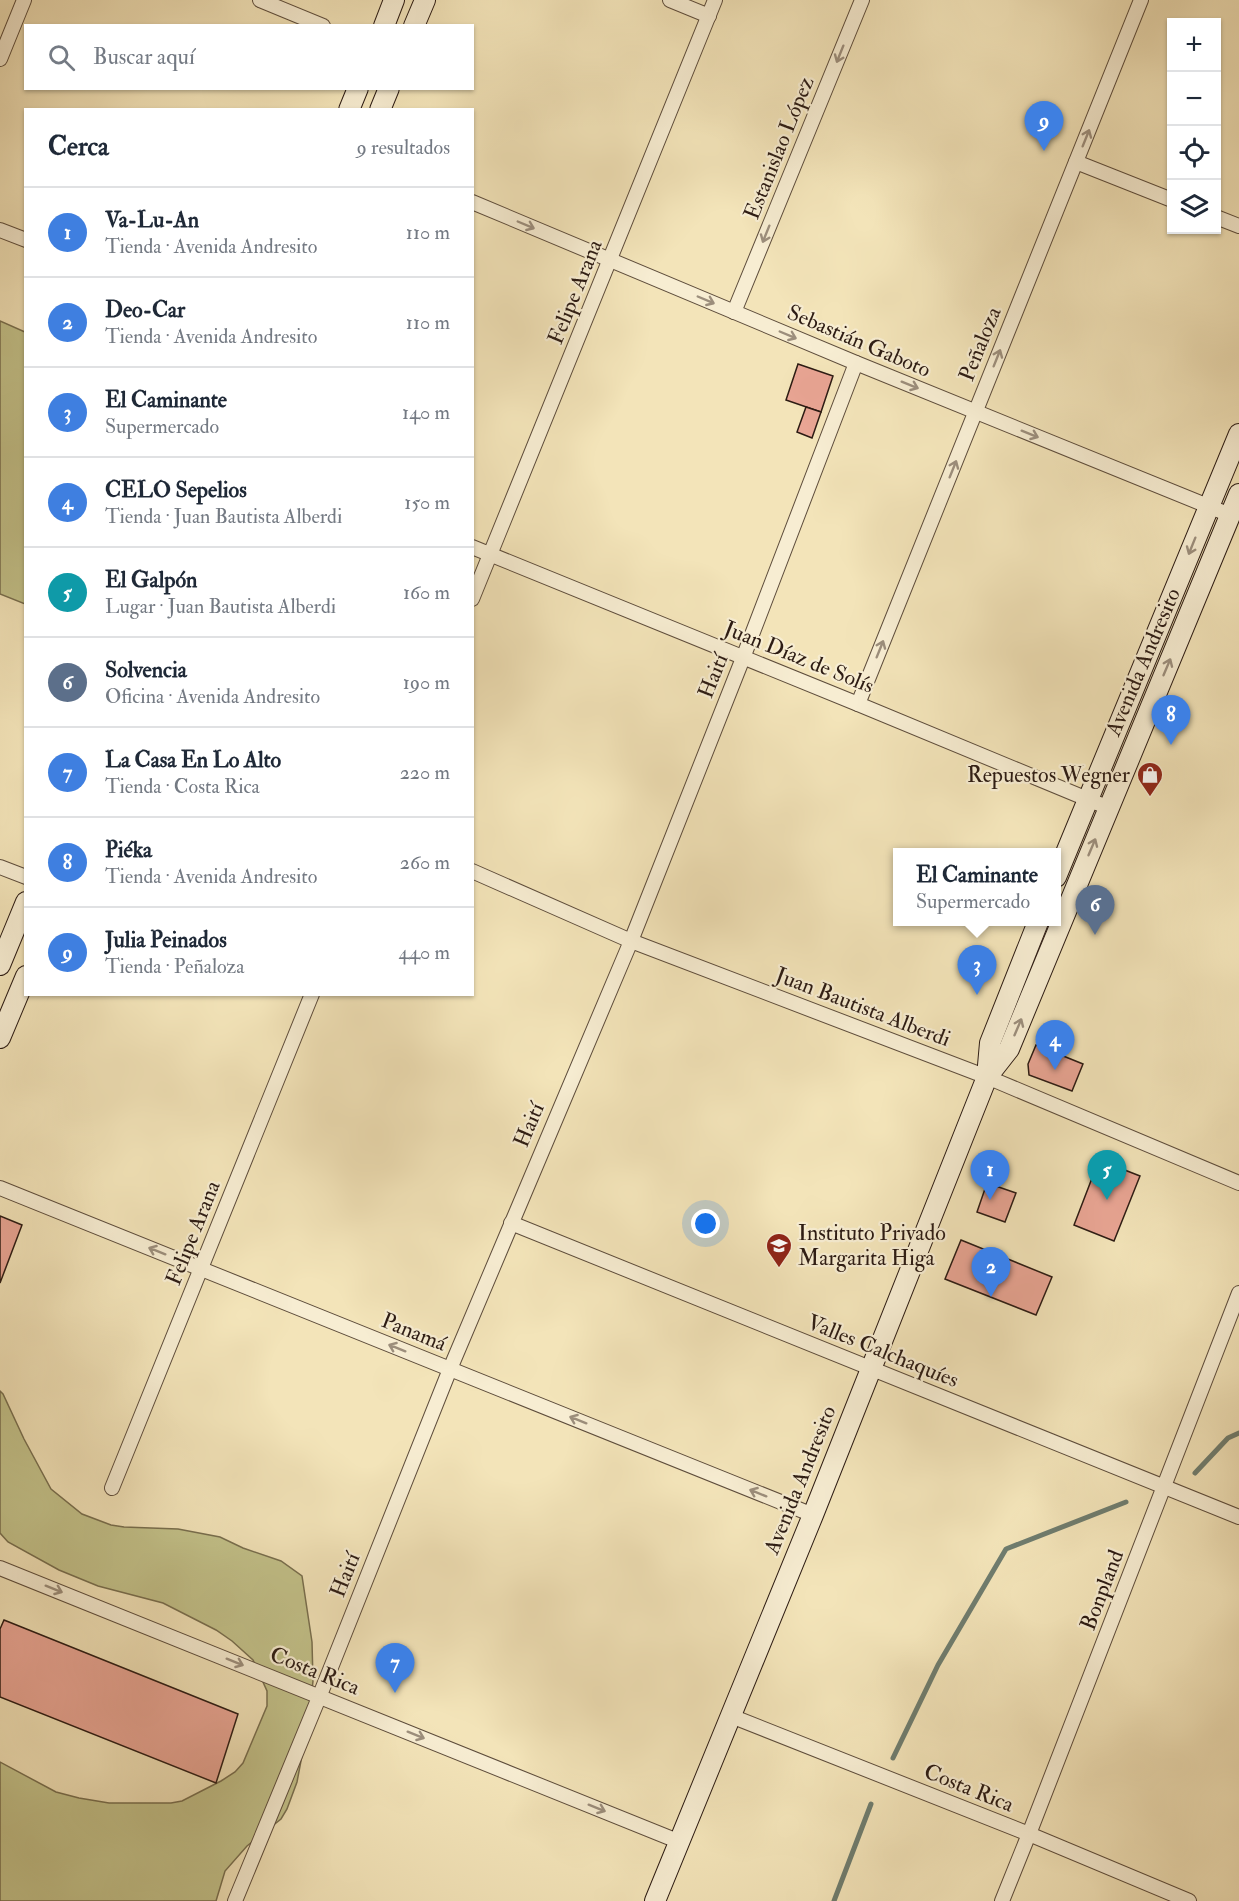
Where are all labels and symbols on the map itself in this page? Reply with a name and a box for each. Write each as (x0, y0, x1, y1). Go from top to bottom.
one-way arrow (834, 44, 845, 63)
street label: Estanislao López (738, 72, 821, 224)
pin: 9 (1024, 102, 1064, 151)
one-way arrow (1081, 129, 1092, 148)
one-way arrow (517, 219, 535, 231)
one-way arrow (760, 225, 771, 243)
street label: Felipe Arana (541, 235, 610, 349)
one-way arrow (696, 295, 715, 306)
street label: Sebastián Gaboto (783, 298, 935, 384)
street label: Peñaloza (952, 302, 1008, 385)
one-way arrow (778, 330, 796, 341)
one-way arrow (993, 349, 1004, 368)
one-way arrow (900, 380, 919, 391)
one-way arrow (1020, 429, 1039, 440)
one-way arrow (948, 460, 959, 478)
one-way arrow (1186, 536, 1197, 555)
street label: Avenida Andresito (1099, 584, 1187, 741)
street label: Juan Díaz de Solís (719, 614, 878, 700)
one-way arrow (875, 641, 886, 659)
street label: Haití (691, 648, 735, 702)
one-way arrow (1162, 658, 1173, 677)
pin: 8 (1152, 696, 1190, 745)
shop icon: Repuestos Wegner (1135, 760, 1165, 798)
place label: Repuestos Wegner (967, 761, 1131, 790)
one-way arrow (1087, 838, 1098, 857)
pin: 6 (1076, 886, 1114, 935)
pin: 3 (958, 946, 996, 995)
street label: Juan Bautista Alberdi (771, 960, 955, 1053)
one-way arrow (1013, 1018, 1024, 1037)
pin: 4 (1036, 1020, 1074, 1070)
street label: Haití (507, 1096, 552, 1152)
pin: 1 (970, 1150, 1010, 1200)
pin: 5 (1088, 1150, 1126, 1200)
street label: Felipe Arana (159, 1176, 228, 1290)
your location (691, 1209, 720, 1238)
place label: Instituto Privado Margarita Higa (798, 1219, 946, 1272)
school or university icon: Instituto Privado Margarita Higa (764, 1231, 794, 1269)
one-way arrow (149, 1245, 167, 1256)
pin: 2 (972, 1248, 1010, 1297)
street label: Panamá (377, 1306, 452, 1358)
street label: Valles Calchaquíes (803, 1308, 963, 1394)
one-way arrow (388, 1341, 406, 1352)
street label: Avenida Andresito (757, 1402, 843, 1559)
one-way arrow (569, 1414, 587, 1425)
one-way arrow (750, 1487, 768, 1498)
street label: Bonpland (1074, 1546, 1131, 1635)
street label: Haití (323, 1547, 367, 1601)
one-way arrow (45, 1585, 63, 1596)
street label: Costa Rica (266, 1640, 365, 1702)
pin: 7 (376, 1644, 414, 1693)
one-way arrow (226, 1657, 244, 1668)
one-way arrow (407, 1730, 425, 1741)
street label: Costa Rica (920, 1757, 1019, 1819)
one-way arrow (587, 1803, 606, 1814)

